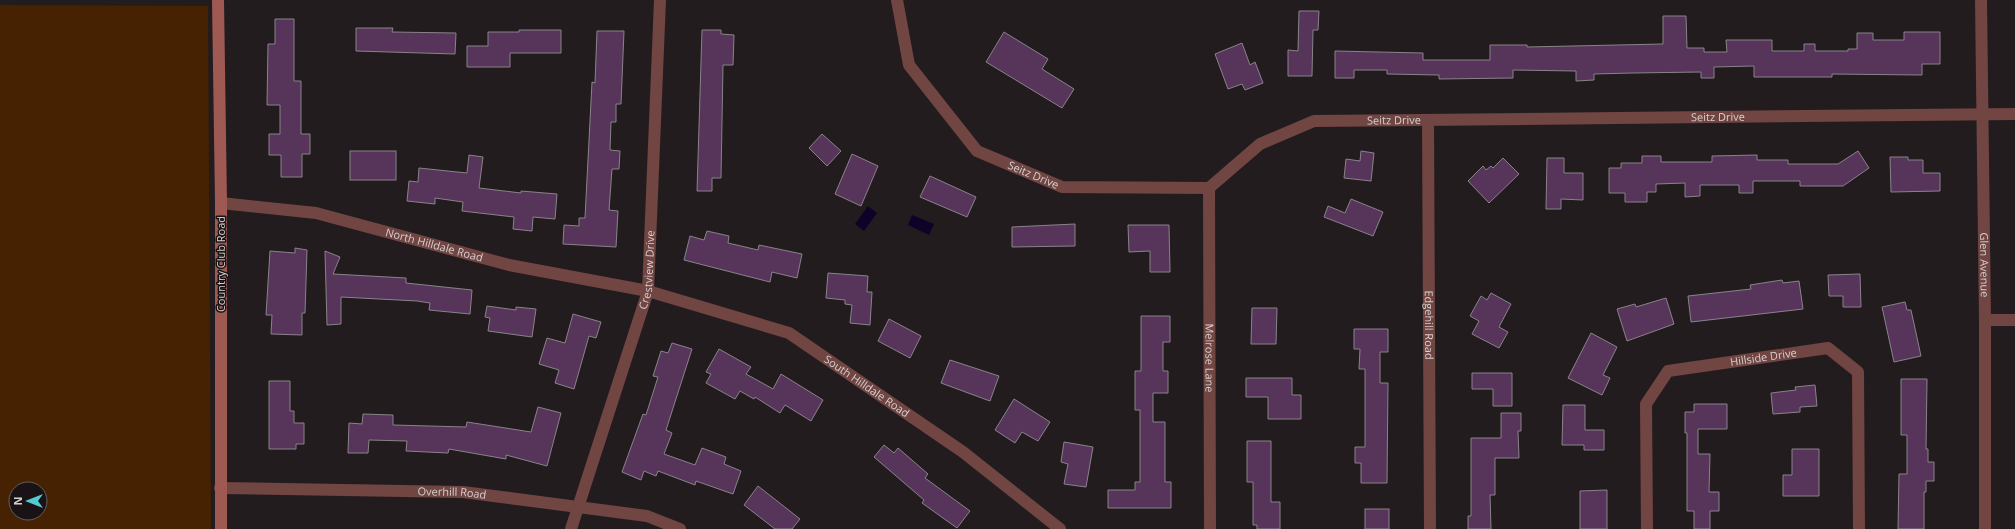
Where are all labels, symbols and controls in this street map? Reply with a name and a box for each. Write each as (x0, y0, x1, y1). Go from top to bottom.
street label: Seitz Drive (1691, 109, 1745, 124)
street label: Seitz Drive (1367, 112, 1421, 127)
street label: Seitz Drive (1006, 157, 1061, 192)
street label: Country Club Road (213, 216, 228, 312)
street label: North Hilldale Road (384, 224, 485, 265)
street label: Crestview Drive (635, 230, 657, 311)
street label: Glen Avenue (1977, 232, 1993, 298)
street label: Edgehill Road (1422, 290, 1437, 360)
street label: Melrose Lane (1202, 323, 1218, 393)
street label: Hillside Drive (1729, 345, 1798, 369)
street label: South Hilldale Road (821, 351, 913, 420)
north arrow (8, 481, 48, 521)
street label: Overhill Road (417, 483, 487, 502)
text: N (10, 497, 25, 505)

